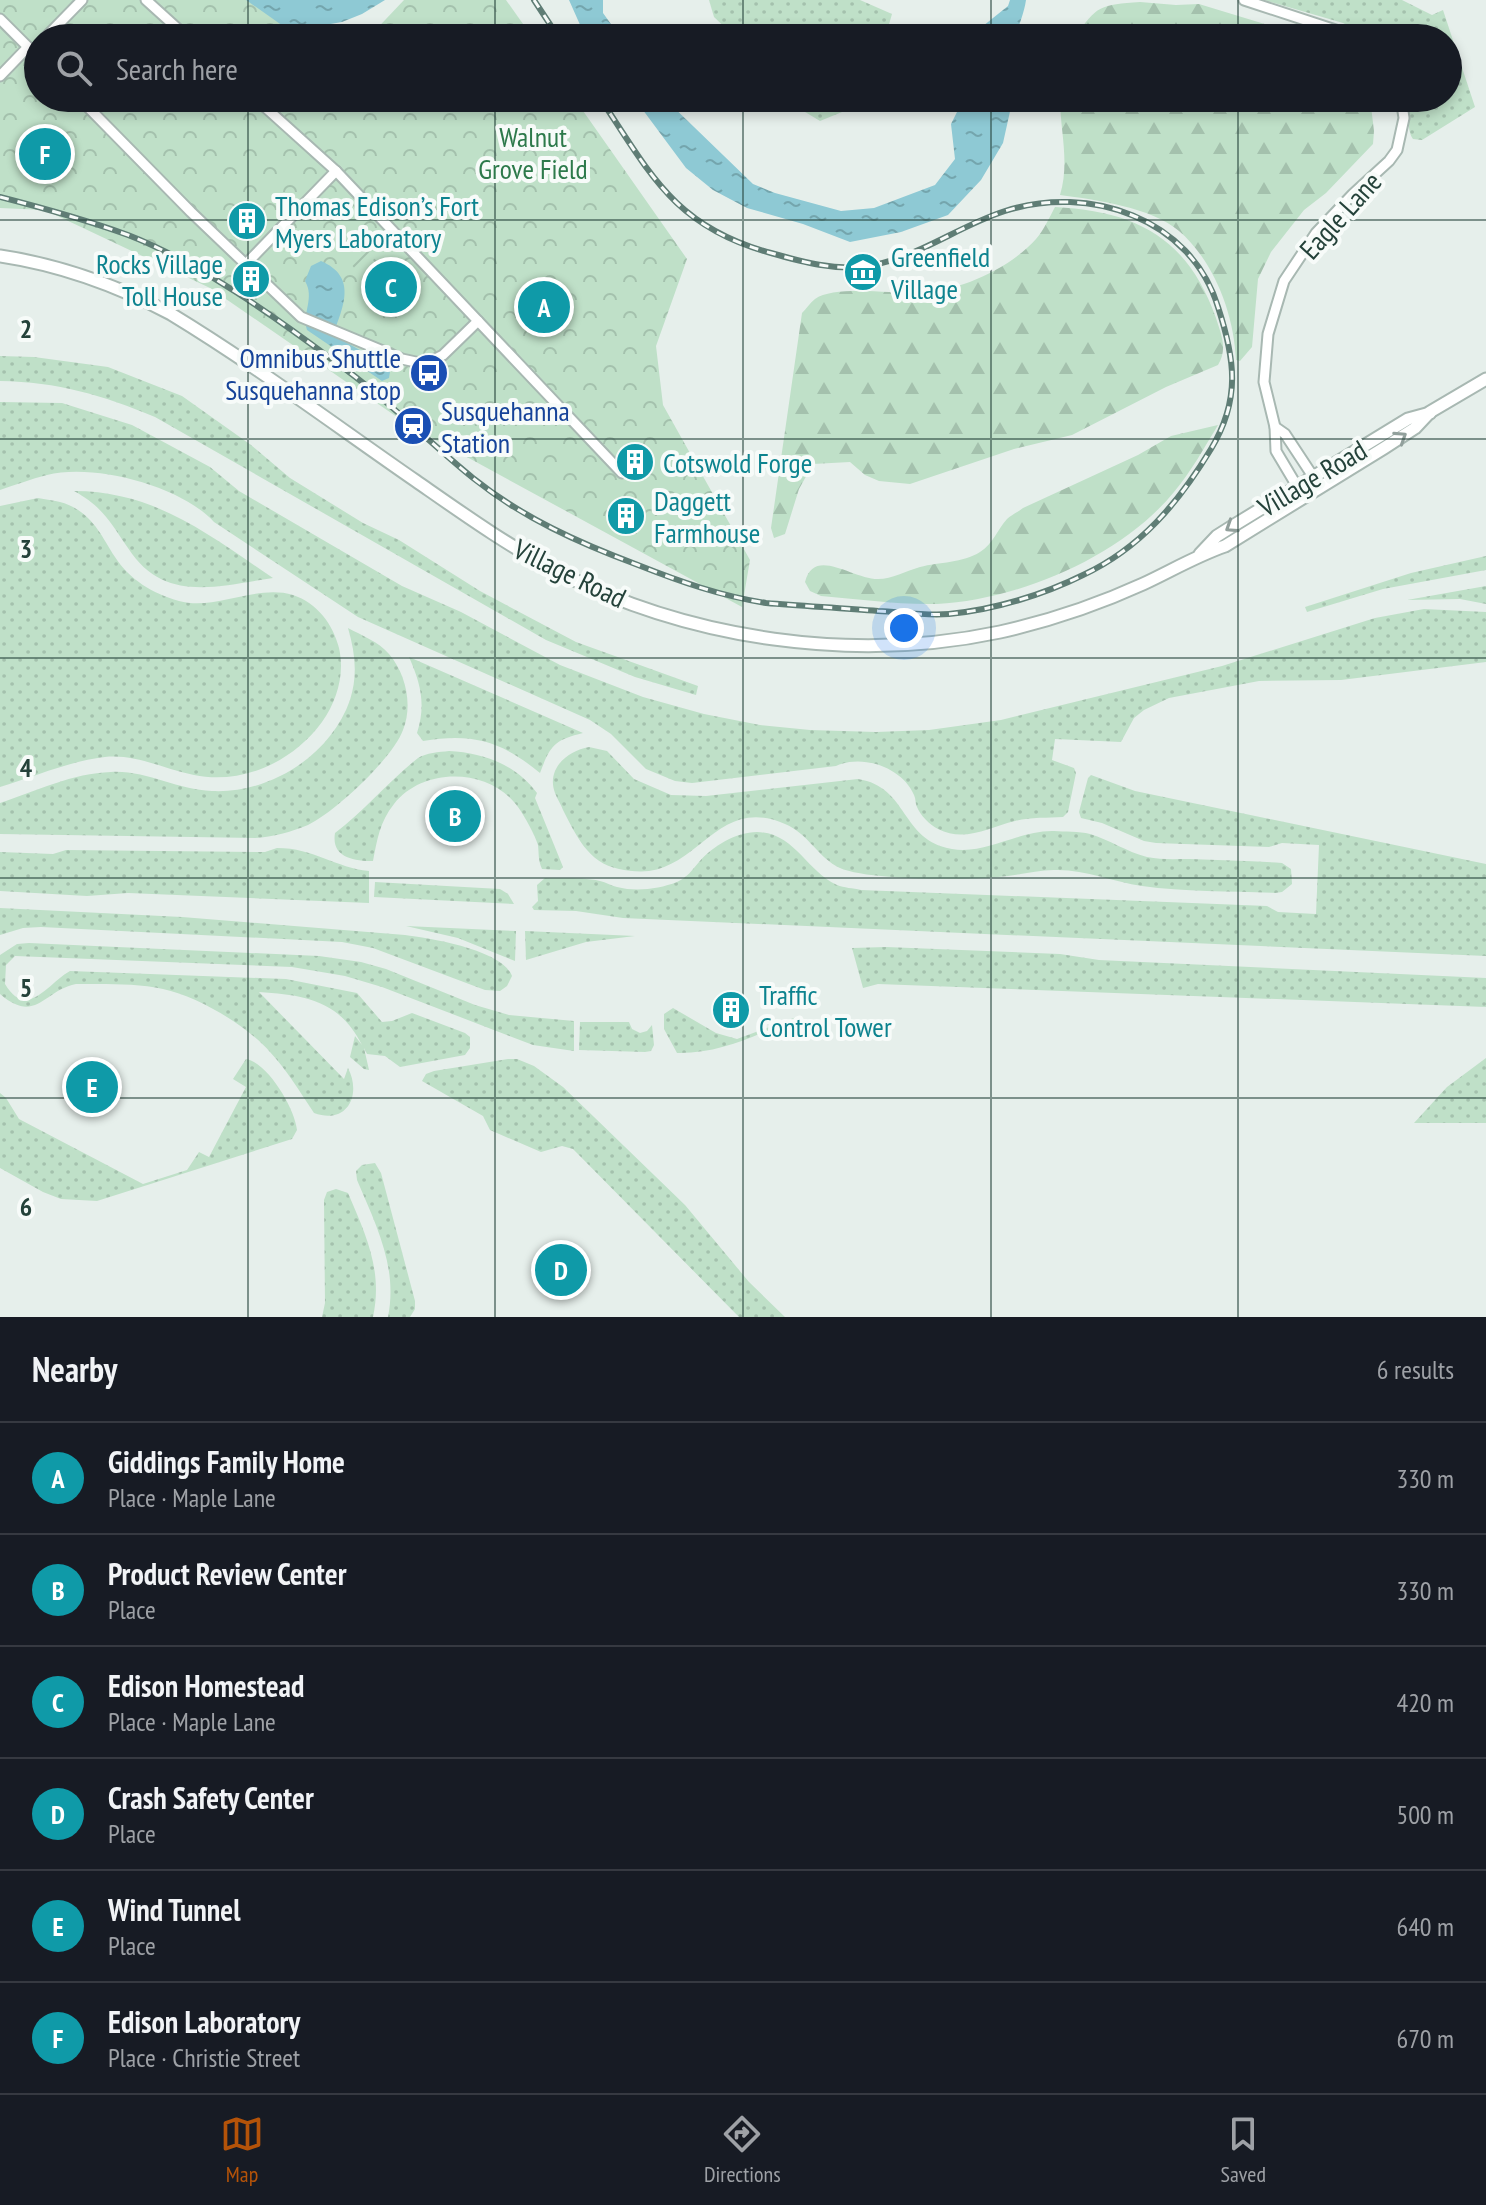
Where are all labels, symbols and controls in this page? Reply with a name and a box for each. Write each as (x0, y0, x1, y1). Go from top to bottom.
search box (24, 24, 1462, 112)
icon: search (52, 46, 96, 90)
text: Search here (116, 49, 238, 88)
park label: Walnut Grove Field (478, 118, 588, 187)
pin: F (19, 124, 71, 184)
street label: Eagle Lane (1291, 163, 1389, 267)
place label: Thomas Edison’s Fort Myers Laboratory (275, 187, 479, 256)
building icon: Thomas Edison’s Fort Myers Laboratory (226, 200, 268, 242)
place label: Greenfield Village (890, 238, 990, 307)
place label: Rocks Village Toll House (96, 245, 223, 314)
museum icon: Greenfield Village (842, 251, 884, 293)
pin: C (365, 257, 417, 317)
building icon: Rocks Village Toll House (230, 258, 272, 300)
pin: A (518, 277, 570, 337)
text: 2 (20, 312, 32, 345)
place label: Omnibus Shuttle Susquehanna stop (225, 339, 401, 408)
bus stop icon: Omnibus Shuttle Susquehanna stop (408, 352, 450, 394)
place label: Susquehanna Station (441, 392, 570, 461)
station icon: Susquehanna Station (392, 405, 434, 447)
street label: Village Road (1250, 431, 1373, 525)
one-way arrow (1392, 432, 1406, 447)
building icon: Cotswold Forge (614, 441, 656, 483)
place label: Cotswold Forge (663, 444, 812, 481)
place label: Daggett Farmhouse (654, 482, 760, 551)
building icon: Daggett Farmhouse (605, 495, 647, 537)
one-way arrow (1225, 518, 1239, 533)
street label: Village Road (507, 529, 632, 616)
text: 3 (20, 532, 32, 565)
your location (884, 608, 924, 648)
text: 4 (20, 751, 33, 784)
pin: B (429, 786, 481, 846)
text: 5 (20, 971, 32, 1004)
place label: Traffic Control Tower (759, 976, 892, 1045)
building icon: Traffic Control Tower (710, 989, 752, 1031)
pin: E (66, 1057, 118, 1117)
text: 6 (20, 1190, 32, 1223)
pin: D (535, 1240, 587, 1300)
text: Nearby (32, 1347, 117, 1391)
text: 6 results (1377, 1353, 1454, 1386)
text: Giddings Family Home (108, 1442, 345, 1481)
text: A (51, 1462, 65, 1495)
text: 330 m (1396, 1462, 1454, 1495)
text: Place · Maple Lane (108, 1481, 276, 1514)
text: Product Review Center (108, 1554, 346, 1593)
text: B (52, 1574, 64, 1607)
text: 330 m (1396, 1574, 1454, 1607)
text: Place (108, 1593, 156, 1626)
text: Edison Homestead (108, 1666, 304, 1705)
text: C (52, 1686, 64, 1719)
text: 420 m (1396, 1686, 1454, 1719)
text: Place · Maple Lane (108, 1705, 276, 1738)
text: Crash Safety Center (108, 1778, 314, 1817)
text: D (51, 1798, 65, 1831)
text: 500 m (1396, 1798, 1454, 1831)
text: Place (108, 1817, 156, 1850)
text: Wind Tunnel (108, 1890, 240, 1929)
text: E (52, 1910, 64, 1943)
text: 640 m (1396, 1910, 1454, 1943)
text: Place (108, 1929, 156, 1962)
text: Edison Laboratory (108, 2002, 300, 2041)
text: F (53, 2022, 63, 2055)
text: 670 m (1396, 2022, 1454, 2055)
text: Place · Christie Street (108, 2041, 300, 2074)
tab: Map (220, 2112, 264, 2188)
tab: Directions (704, 2112, 781, 2188)
tab: Saved (1221, 2112, 1266, 2188)

